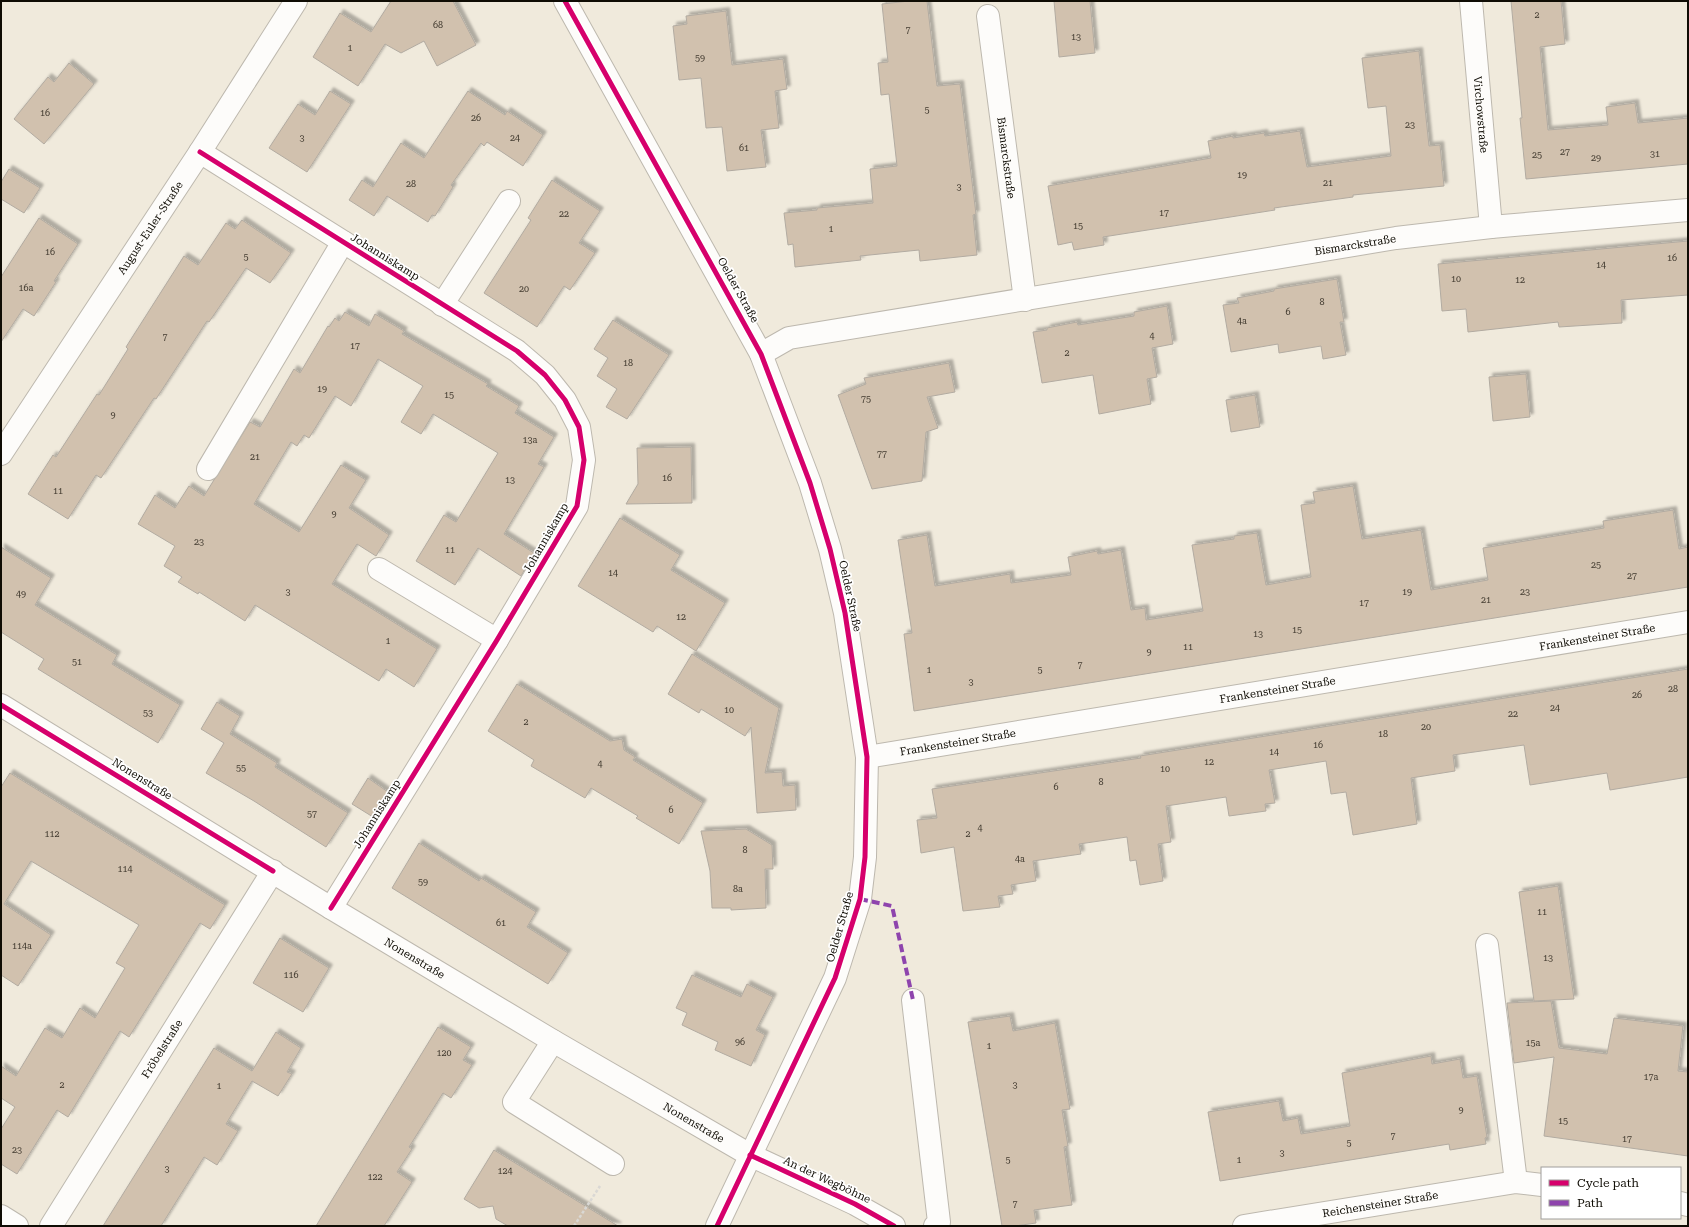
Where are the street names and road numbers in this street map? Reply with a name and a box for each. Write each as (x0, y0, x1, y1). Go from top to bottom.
street label: Virchowstraße (1471, 76, 1491, 154)
street label: Bismarckstraße (995, 116, 1018, 199)
street label: August-Euler-Straße (115, 179, 185, 277)
street label: Johanniskamp (348, 231, 422, 283)
street label: Bismarckstraße (1313, 232, 1397, 258)
street label: Oelder Straße (715, 255, 761, 325)
street label: Johanniskamp (521, 501, 571, 575)
street label: Oelder Straße (836, 559, 864, 633)
street label: Frankensteiner Straße (1538, 621, 1656, 653)
street label: Frankensteiner Straße (1219, 674, 1336, 705)
street label: Frankensteiner Straße (899, 726, 1017, 758)
street label: Nonenstraße (110, 755, 174, 803)
street label: Johanniskamp (351, 777, 403, 851)
street label: Oelder Straße (824, 890, 856, 964)
street label: Nonenstraße (382, 935, 447, 981)
street label: Fröbelstraße (139, 1017, 185, 1081)
street label: Nonenstraße (661, 1100, 727, 1145)
street label: An der Wegböhne (781, 1154, 873, 1206)
street label: Reichensteiner Straße (1321, 1188, 1439, 1220)

